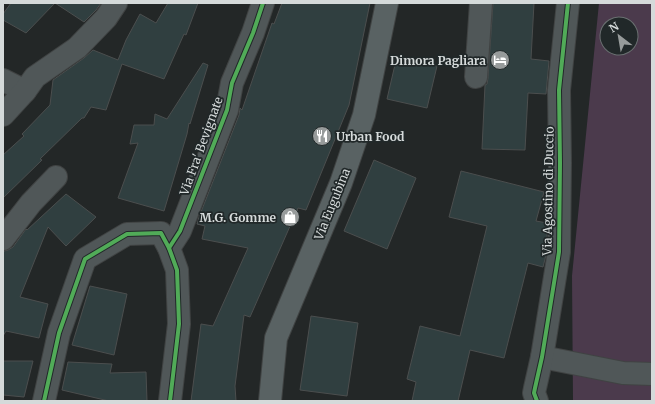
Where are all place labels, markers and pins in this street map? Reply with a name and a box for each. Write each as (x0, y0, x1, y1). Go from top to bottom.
hotel icon: Dimora Pagliara (489, 49, 511, 71)
place label: Dimora Pagliara (390, 53, 486, 68)
restaurant icon: Urban Food (311, 125, 333, 147)
place label: Urban Food (336, 129, 405, 144)
shop icon: M.G. Gomme (279, 206, 301, 228)
place label: M.G. Gomme (200, 210, 276, 225)

